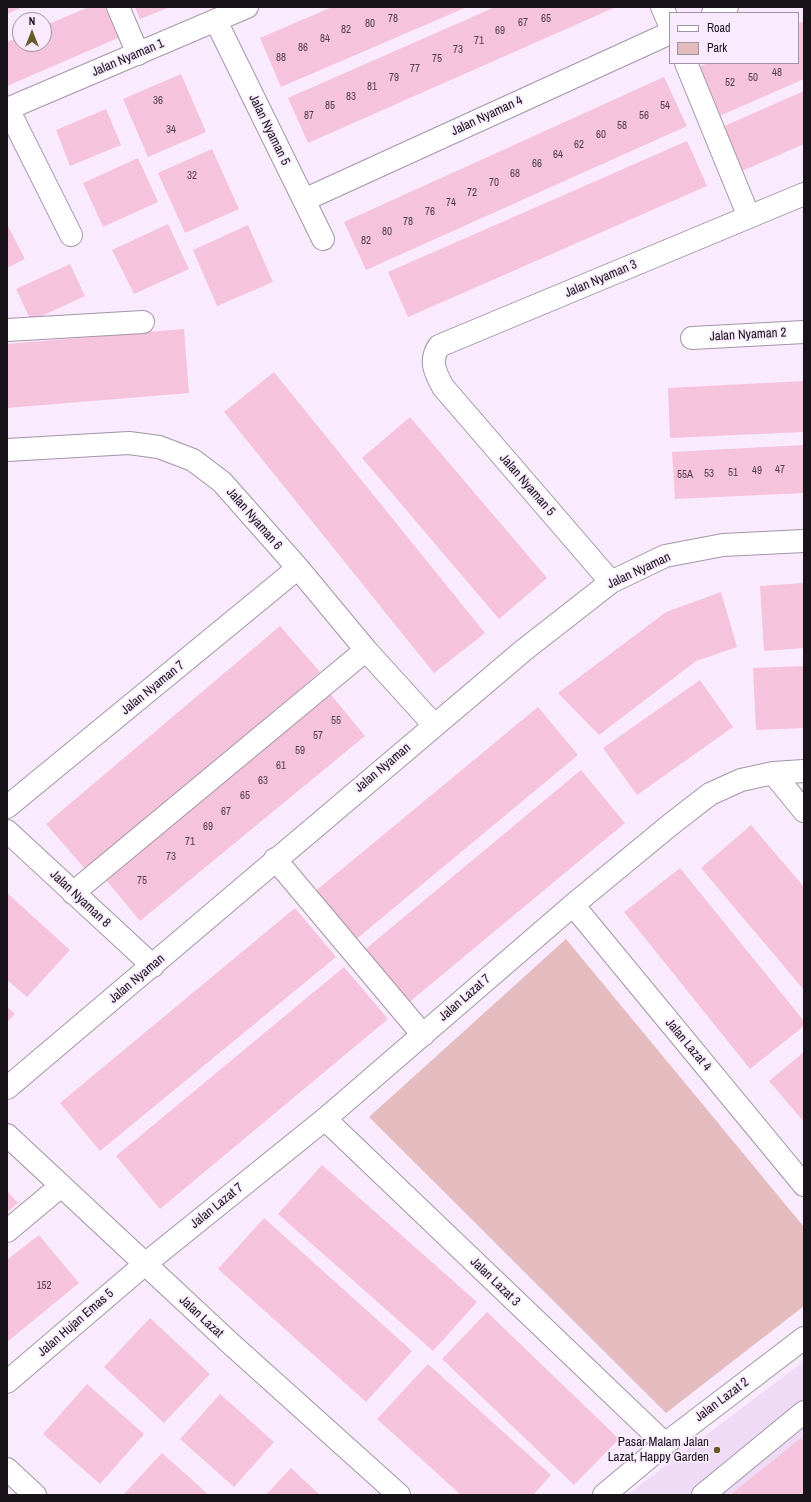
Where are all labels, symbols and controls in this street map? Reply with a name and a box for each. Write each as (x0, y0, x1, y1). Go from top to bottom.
north arrow (12, 12, 52, 52)
house number: 78 (388, 12, 398, 26)
house number: 65 (541, 12, 551, 26)
legend (669, 12, 799, 64)
text: N (29, 14, 35, 28)
house number: 67 (518, 16, 528, 30)
house number: 80 (365, 17, 375, 31)
text: Road (707, 20, 731, 36)
house number: 82 (341, 23, 351, 37)
house number: 69 (495, 24, 505, 38)
house number: 84 (320, 32, 330, 46)
house number: 71 (474, 34, 484, 48)
street label: Jalan Nyaman 1 (90, 36, 166, 80)
text: Park (707, 40, 727, 56)
house number: 86 (298, 41, 308, 55)
house number: 73 (453, 43, 463, 57)
house number: 88 (276, 51, 286, 65)
house number: 75 (432, 52, 442, 66)
house number: 77 (410, 62, 420, 76)
house number: 48 (772, 66, 782, 80)
house number: 79 (389, 71, 399, 85)
house number: 50 (748, 71, 758, 85)
house number: 52 (725, 76, 735, 90)
house number: 81 (367, 80, 377, 94)
house number: 83 (346, 90, 356, 104)
street label: Jalan Nyaman 5 (245, 92, 293, 168)
street label: Jalan Nyaman 4 (449, 93, 525, 139)
house number: 36 (153, 94, 163, 108)
house number: 85 (325, 99, 335, 113)
house number: 54 (660, 99, 670, 113)
house number: 87 (304, 109, 314, 123)
house number: 56 (639, 109, 649, 123)
house number: 58 (617, 119, 627, 133)
house number: 34 (166, 123, 176, 137)
house number: 60 (596, 128, 606, 142)
house number: 62 (574, 138, 584, 152)
house number: 64 (553, 148, 563, 162)
house number: 66 (532, 157, 542, 171)
house number: 68 (510, 167, 520, 181)
house number: 32 (187, 169, 197, 183)
house number: 70 (489, 176, 499, 190)
house number: 72 (467, 186, 477, 200)
house number: 74 (446, 196, 456, 210)
house number: 76 (425, 205, 435, 219)
house number: 78 (403, 215, 413, 229)
house number: 80 (382, 225, 392, 239)
house number: 82 (361, 234, 371, 248)
street label: Jalan Nyaman 3 (563, 257, 639, 301)
street label: Jalan Nyaman 2 (709, 325, 787, 345)
street label: Jalan Nyaman 5 (496, 451, 558, 519)
house number: 47 (775, 463, 785, 477)
house number: 49 (752, 464, 762, 478)
house number: 51 (728, 466, 738, 480)
house number: 53 (704, 467, 714, 481)
house number: 55A (677, 468, 693, 482)
street label: Jalan Nyaman 6 (223, 485, 285, 553)
street label: Jalan Nyaman (605, 550, 673, 592)
street label: Jalan Nyaman 7 (118, 658, 188, 718)
house number: 55 (331, 714, 341, 728)
house number: 57 (313, 729, 323, 743)
street label: Jalan Nyaman (352, 740, 414, 796)
house number: 59 (295, 744, 305, 758)
house number: 61 (276, 759, 286, 773)
house number: 63 (258, 774, 268, 788)
house number: 65 (240, 789, 250, 803)
house number: 67 (221, 805, 231, 819)
house number: 69 (203, 820, 213, 834)
house number: 71 (185, 835, 195, 849)
house number: 73 (166, 850, 176, 864)
street label: Jalan Nyaman 8 (47, 867, 113, 931)
house number: 75 (137, 874, 147, 888)
street label: Jalan Nyaman (106, 951, 168, 1007)
street label: Jalan Lazat 7 (436, 971, 494, 1025)
street label: Jalan Lazat 4 (662, 1016, 714, 1074)
street label: Jalan Lazat 7 (187, 1180, 247, 1232)
street label: Jalan Lazat 3 (467, 1254, 523, 1310)
house number: 152 (36, 1279, 52, 1293)
street label: Jalan Hujan Emas 5 (35, 1286, 117, 1360)
street label: Jalan Lazat (176, 1293, 226, 1341)
street label: Jalan Lazat 2 (692, 1375, 752, 1425)
place label: Pasar Malam Jalan Lazat, Happy Garden (608, 1435, 709, 1466)
marker: Pasar Malam Jalan Lazat, Happy Garden (712, 1445, 722, 1455)

